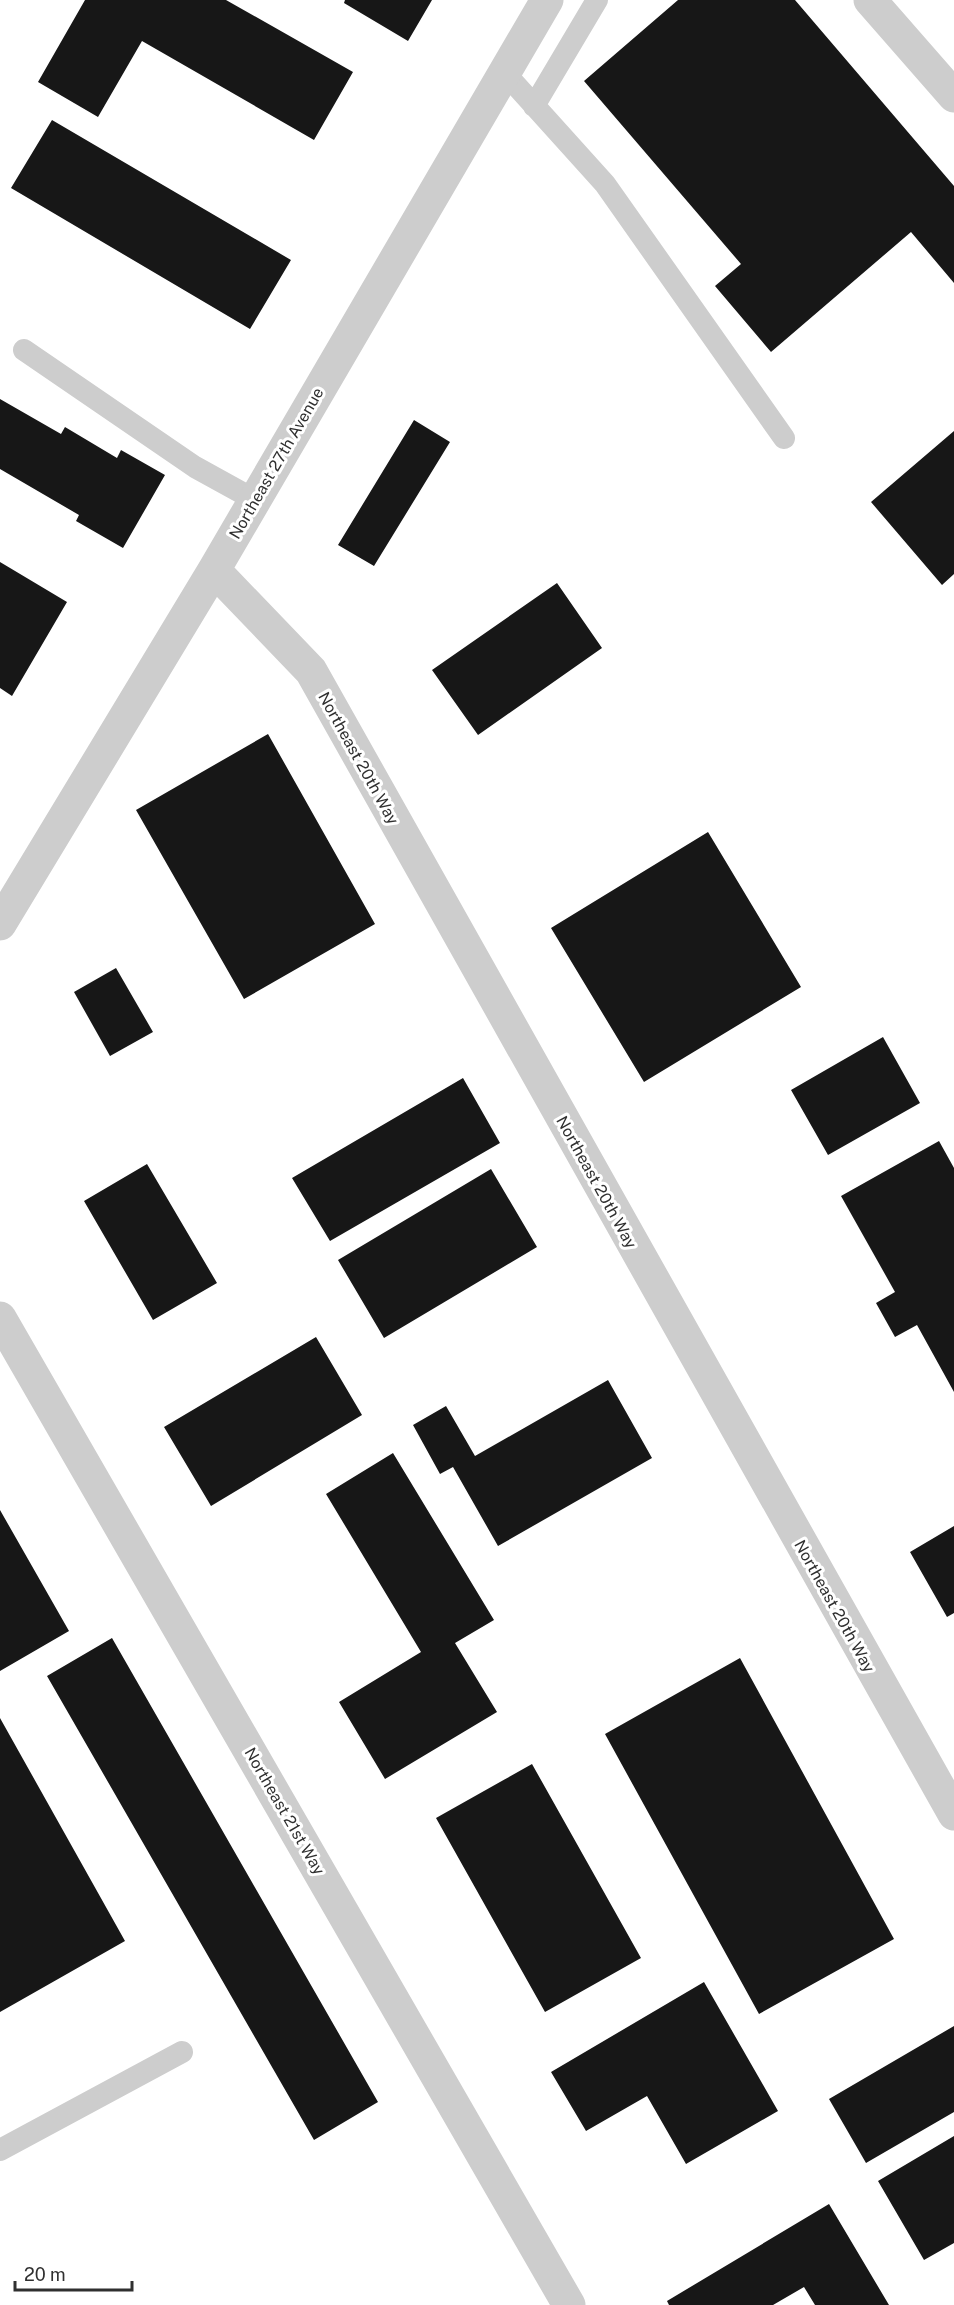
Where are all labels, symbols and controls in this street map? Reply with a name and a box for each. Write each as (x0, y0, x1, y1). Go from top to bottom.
street label: Northeast 27th Avenue (225, 384, 328, 542)
street label: Northeast 20th Way (314, 689, 403, 828)
street label: Northeast 20th Way (552, 1113, 641, 1252)
street label: Northeast 20th Way (790, 1537, 879, 1676)
street label: Northeast 21st Way (240, 1744, 329, 1879)
scale bar (15, 2254, 132, 2292)
text: 20 m (24, 2264, 66, 2285)

